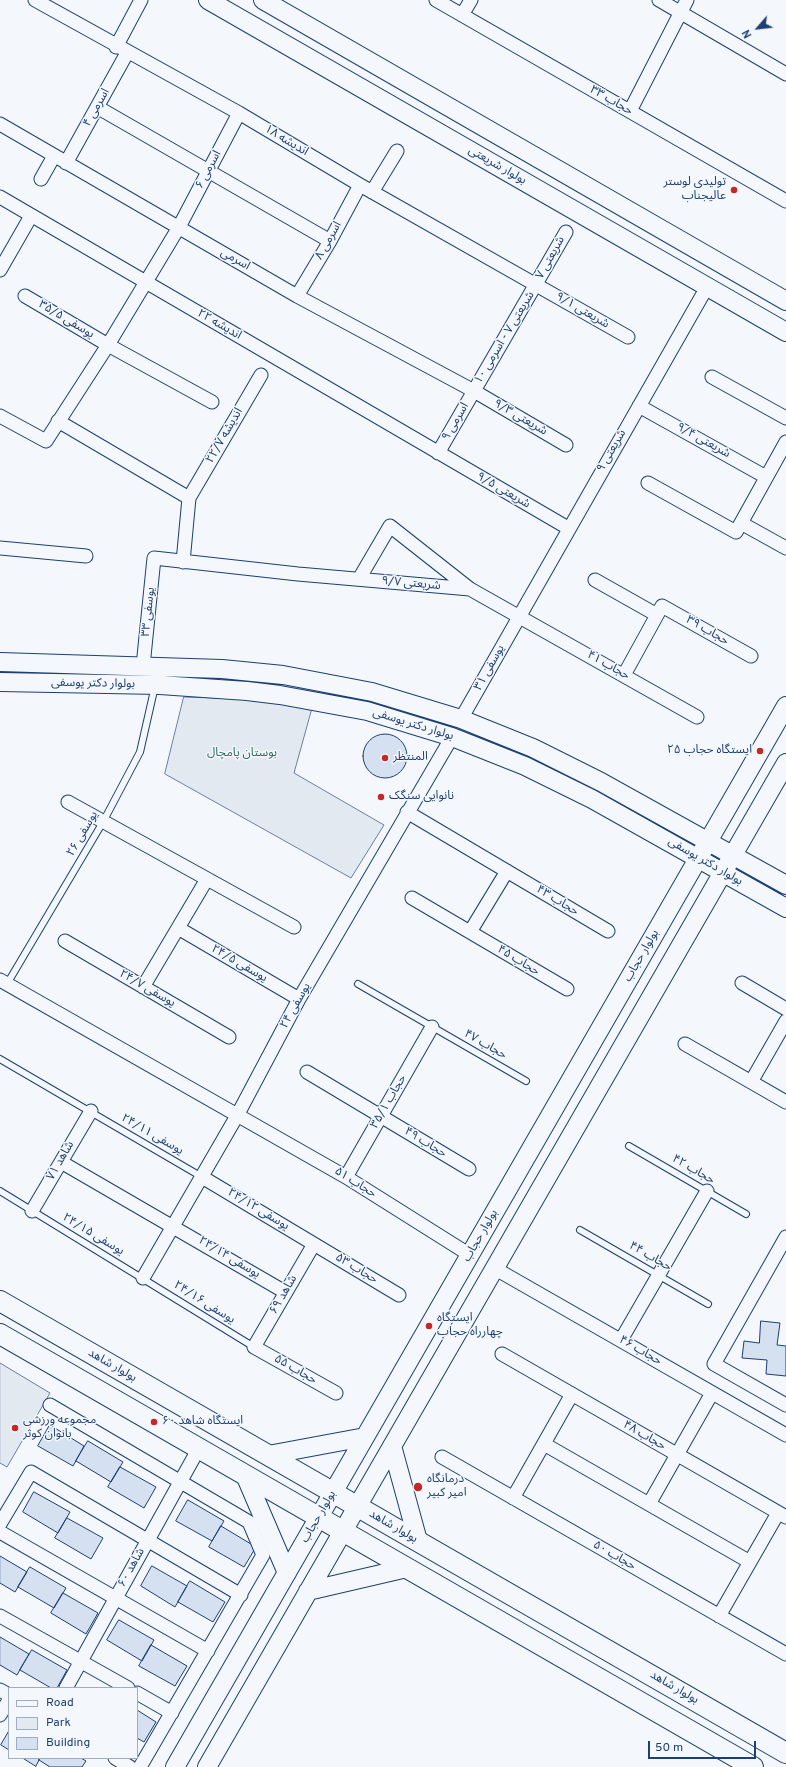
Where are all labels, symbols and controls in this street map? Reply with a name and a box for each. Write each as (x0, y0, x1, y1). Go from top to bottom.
north arrow (738, 8, 778, 48)
text: N (739, 27, 755, 40)
street label: حجاب ۳۳ (587, 83, 635, 119)
street label: اسرمی ۴ (81, 86, 113, 130)
street label: اندیشه ۱۸ (261, 122, 311, 160)
street label: بولوار شریعتی (465, 144, 529, 188)
street label: اسرمی ۶ (193, 148, 225, 192)
place label: تولیدی لوستر عالیجناب (663, 176, 726, 204)
marker: تولیدی لوستر عالیجناب (729, 185, 739, 195)
street label: اسرمی ۸ (313, 219, 345, 263)
street label: شریعتی ۷ (533, 234, 569, 282)
street label: اسرمی (218, 246, 252, 274)
street label: شریعتی ۷ - اسرمی ۱۰ (472, 289, 538, 387)
street label: شریعتی ۹/۱ (553, 290, 611, 332)
street label: یوسفی ۳۵/۵ (35, 298, 97, 342)
street label: اندیشه ۲۲ (194, 307, 244, 343)
street label: شریعتی ۹/۳ (491, 397, 549, 439)
street label: اسرمی ۹ (439, 400, 473, 444)
street label: اندیشه ۲۲/۷ (203, 406, 247, 466)
street label: شریعتی ۹/۴ (674, 420, 732, 462)
street label: شریعتی ۹ (594, 427, 630, 475)
street label: شریعتی ۹/۵ (474, 470, 532, 512)
street label: شریعتی ۹/۷ (381, 574, 441, 594)
street label: یوسفی ۳۳ (139, 586, 159, 638)
street label: حجاب ۳۹ (683, 613, 731, 649)
street label: یوسفی ۳۱ (472, 643, 508, 693)
street label: حجاب ۴۱ (584, 648, 632, 684)
street label: بولوار دکتر یوسفی (51, 676, 135, 692)
street label: بولوار دکتر یوسفی (371, 706, 455, 744)
place label: ایستگاه حجاب ۲۵ (667, 744, 752, 758)
marker: ایستگاه حجاب ۲۵ (755, 746, 765, 756)
park label: بوستان پامچال (207, 747, 277, 761)
place label: المنتظر (393, 751, 428, 765)
marker: المنتظر (380, 753, 390, 763)
place label: نانوایی سنگک (389, 790, 454, 804)
marker: نانوایی سنگک (376, 792, 386, 802)
street label: یوسفی ۲۶ (64, 809, 102, 859)
street label: بولوار دکتر یوسفی (665, 835, 745, 889)
street label: حجاب ۴۳ (533, 883, 581, 919)
street label: بولوار حجاب (621, 927, 663, 985)
street label: یوسفی ۲۴/۵ (208, 942, 270, 986)
street label: حجاب ۴۵ (494, 943, 542, 979)
street label: یوسفی ۲۴/۷ (116, 967, 178, 1011)
street label: یوسفی ۲۴ (278, 981, 314, 1031)
street label: حجاب ۴۷ (461, 1027, 509, 1063)
street label: حجاب ۳۵/۱ (368, 1073, 410, 1131)
street label: یوسفی ۲۴/۱۱ (118, 1111, 186, 1159)
street label: حجاب ۴۹ (401, 1125, 449, 1161)
street label: شاهد ۷۱ (44, 1139, 78, 1183)
street label: حجاب ۴۲ (669, 1152, 717, 1188)
street label: حجاب ۵۱ (331, 1165, 379, 1201)
street label: یوسفی ۲۴/۱۲ (224, 1186, 292, 1234)
street label: بولوار حجاب (460, 1207, 502, 1265)
street label: یوسفی ۲۴/۱۵ (59, 1211, 127, 1259)
street label: یوسفی ۲۴/۱۴ (195, 1234, 263, 1282)
street label: حجاب ۴۴ (626, 1239, 674, 1275)
street label: حجاب ۵۳ (332, 1251, 380, 1287)
street label: شاهد ۶۹ (267, 1273, 301, 1317)
street label: یوسفی ۲۴/۱۶ (171, 1278, 237, 1328)
place label: ایستگاه چهارراه حجاب (437, 1312, 503, 1340)
marker: ایستگاه چهارراه حجاب (424, 1321, 434, 1331)
street label: حجاب ۴۶ (616, 1333, 664, 1369)
street label: بولوار شاهد (85, 1346, 139, 1386)
street label: حجاب ۵۵ (271, 1352, 319, 1388)
place label: مجموعه ورزشی بانوان کوثر (23, 1414, 96, 1442)
place label: ایستگاه شاهد ۶۰ (162, 1415, 243, 1429)
marker: ایستگاه شاهد ۶۰ (149, 1417, 159, 1427)
street label: حجاب ۴۸ (620, 1418, 668, 1454)
marker: مجموعه ورزشی بانوان کوثر (10, 1423, 20, 1433)
place label: درمانگاه امیر کبیر (427, 1473, 466, 1501)
marker: درمانگاه امیر کبیر (412, 1481, 424, 1493)
street label: بولوار حجاب (298, 1488, 340, 1546)
street label: بولوار شاهد (366, 1507, 420, 1547)
street label: حجاب ۵۰ (590, 1538, 638, 1574)
street label: شاهد ۶۰ (115, 1546, 149, 1590)
street label: بولوار شاهد (647, 1668, 701, 1708)
legend (8, 1687, 138, 1759)
text: Road (46, 1695, 74, 1711)
text: Park (46, 1715, 71, 1731)
scale bar (650, 1733, 758, 1759)
text: Building (46, 1735, 90, 1751)
text: 50 m (655, 1740, 683, 1756)

